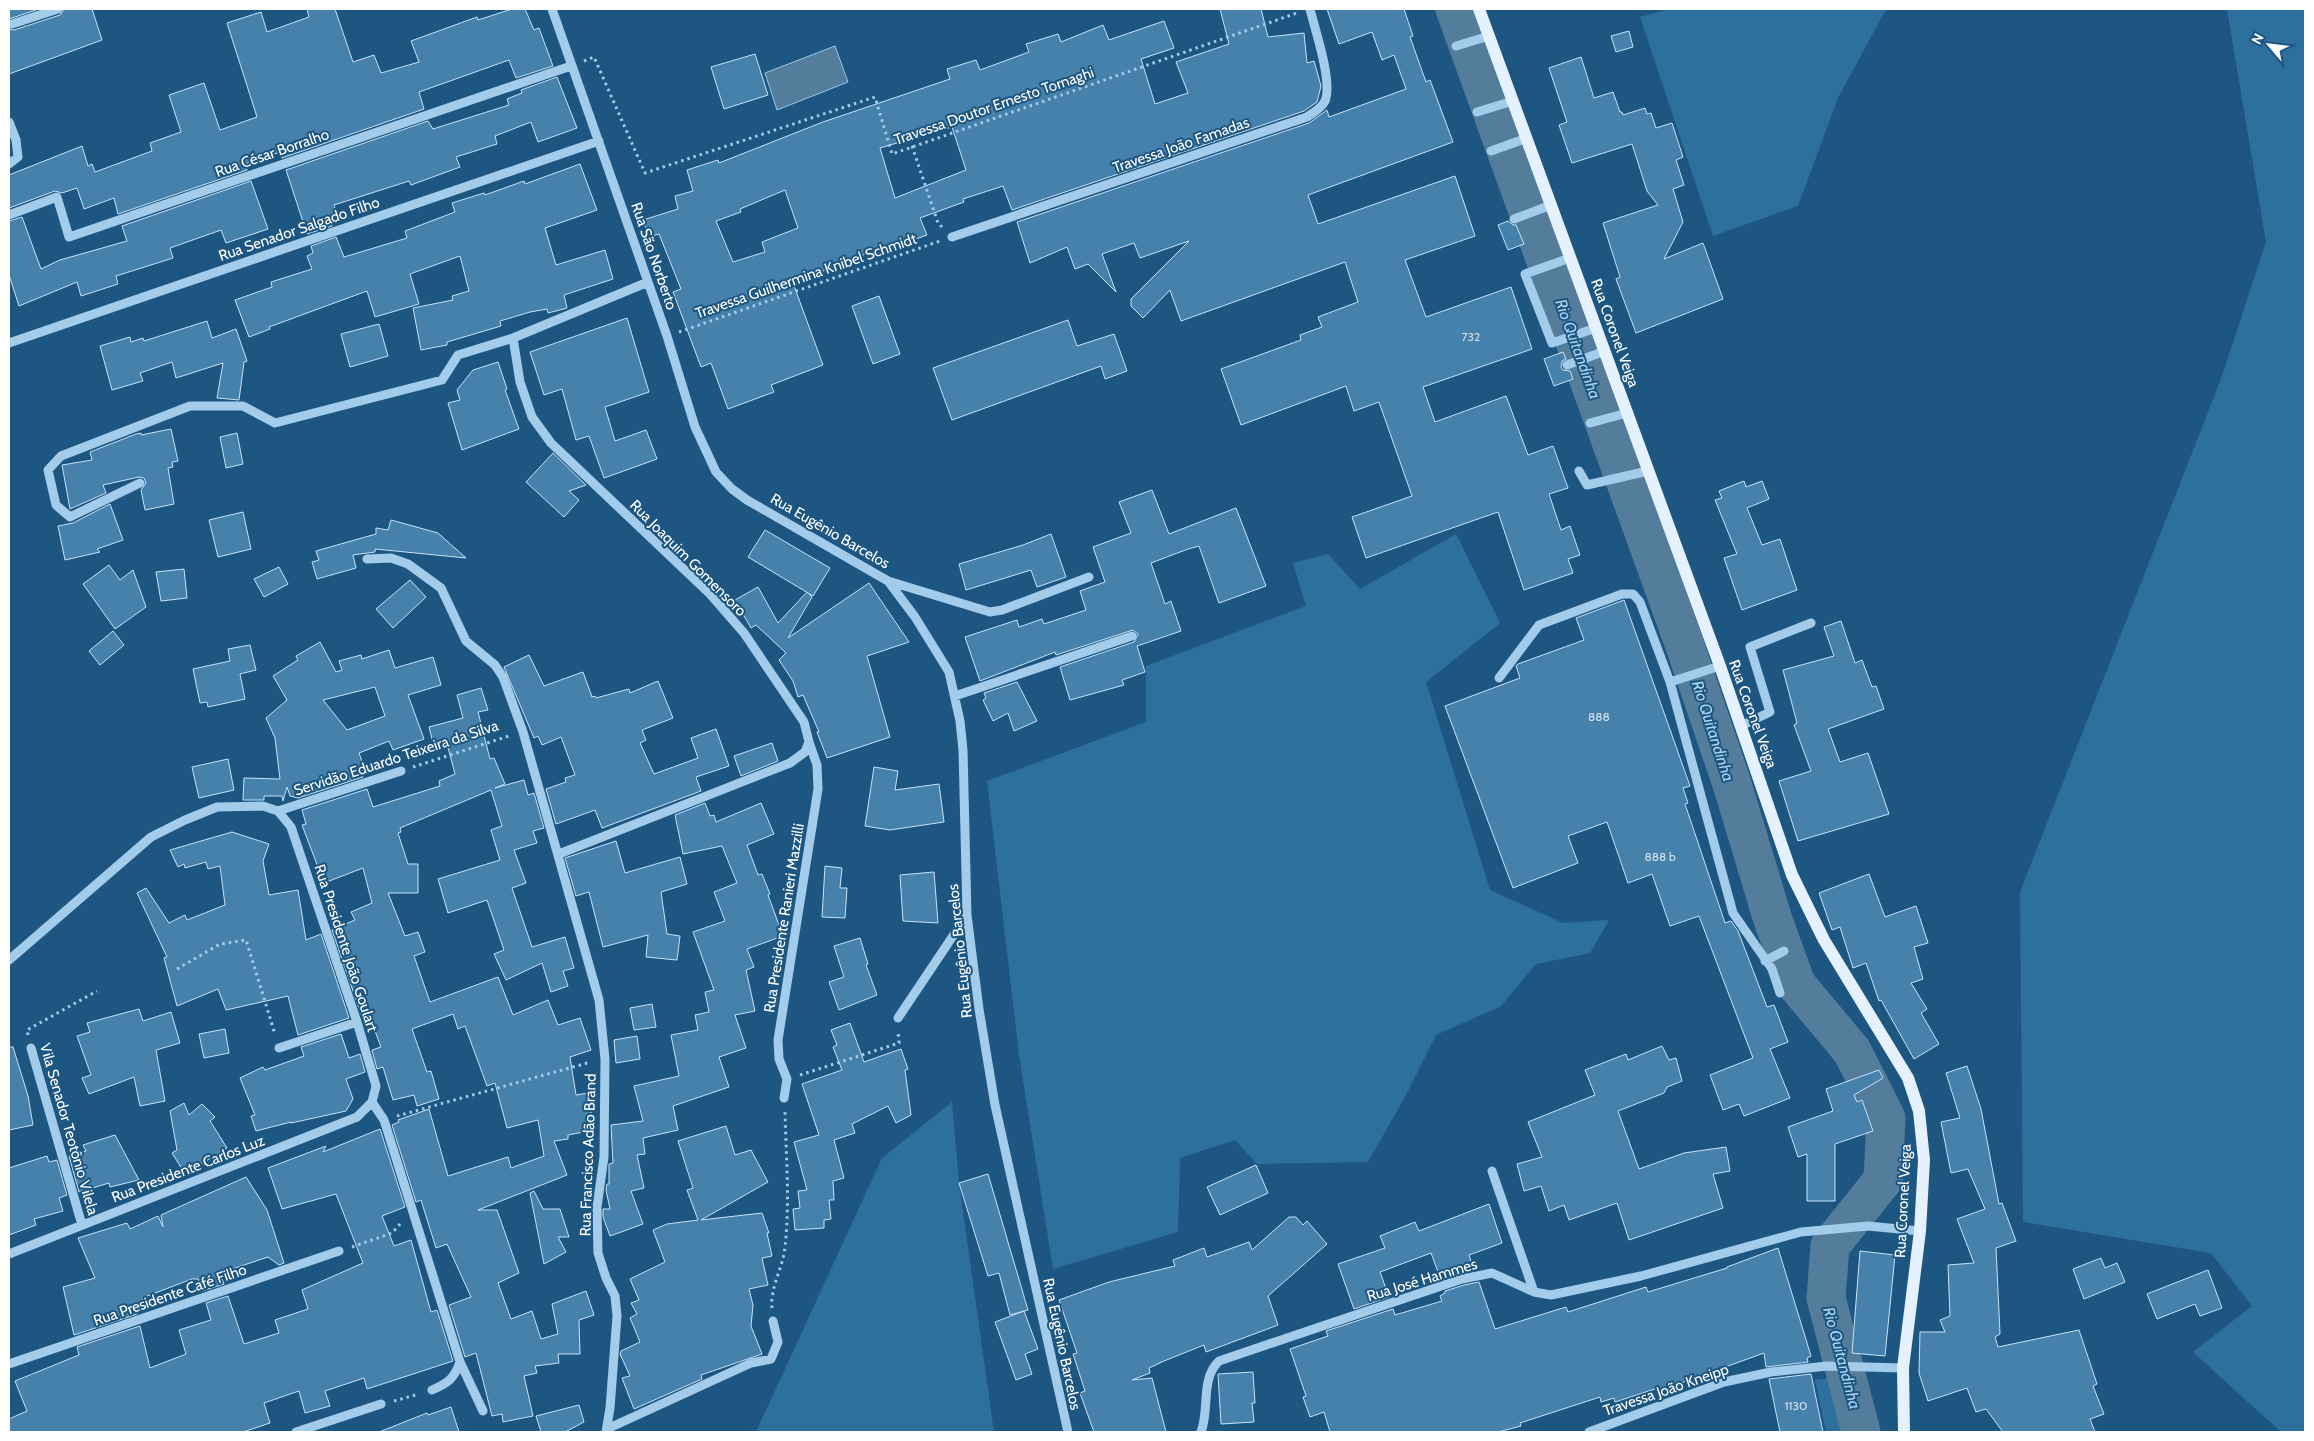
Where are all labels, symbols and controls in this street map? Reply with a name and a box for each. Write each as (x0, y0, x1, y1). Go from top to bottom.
north arrow (2244, 20, 2294, 70)
text: N (2247, 30, 2268, 47)
street label: Travessa Doutor Ernesto Tornaghi (892, 63, 1096, 149)
street label: Travessa João Famadas (1110, 113, 1252, 177)
street label: Rua César Borralho (213, 125, 331, 181)
street label: Rua Senador Salgado Filho (216, 193, 382, 265)
street label: Rua São Norberto (627, 200, 681, 312)
street label: Travessa Guilhermina Knibel Schmidt (693, 230, 919, 322)
street label: Rua Coronel Veiga (1587, 276, 1643, 390)
water label: Rio Quitandinha (1551, 296, 1605, 402)
house number: 732 (1462, 329, 1480, 344)
street label: Rua Eugênio Barcelos (767, 490, 893, 572)
street label: Rua Joaquim Gomensoro (626, 496, 750, 620)
street label: Rua Coronel Veiga (1725, 657, 1781, 771)
water label: Rio Quitandinha (1688, 678, 1738, 784)
house number: 888 (1588, 709, 1610, 724)
street label: Servidão Eduardo Teixeira da Silva (291, 716, 501, 800)
street label: Rua Presidente Ranieri Mazzilli (760, 822, 808, 1014)
house number: 888 b (1644, 849, 1676, 864)
street label: Rua Presidente João Goulart (310, 862, 382, 1034)
street label: Rua Eugênio Barcelos (944, 883, 976, 1019)
street label: Vila Senador Teotônio Vilela (36, 1041, 102, 1218)
street label: Rua Francisco Adão Brand (576, 1073, 600, 1237)
street label: Rua Presidente Carlos Luz (109, 1131, 267, 1207)
street label: Rua Coronel Veiga (1891, 1143, 1915, 1258)
street label: Rua José Hammes (1365, 1255, 1479, 1305)
street label: Rua Presidente Café Filho (91, 1260, 249, 1330)
street label: Rua Eugênio Barcelos (1039, 1276, 1085, 1412)
water label: Rio Quitandinha (1819, 1305, 1865, 1411)
street label: Travessa João Kneipp (1601, 1360, 1731, 1420)
house number: 1130 (1785, 1398, 1807, 1413)

